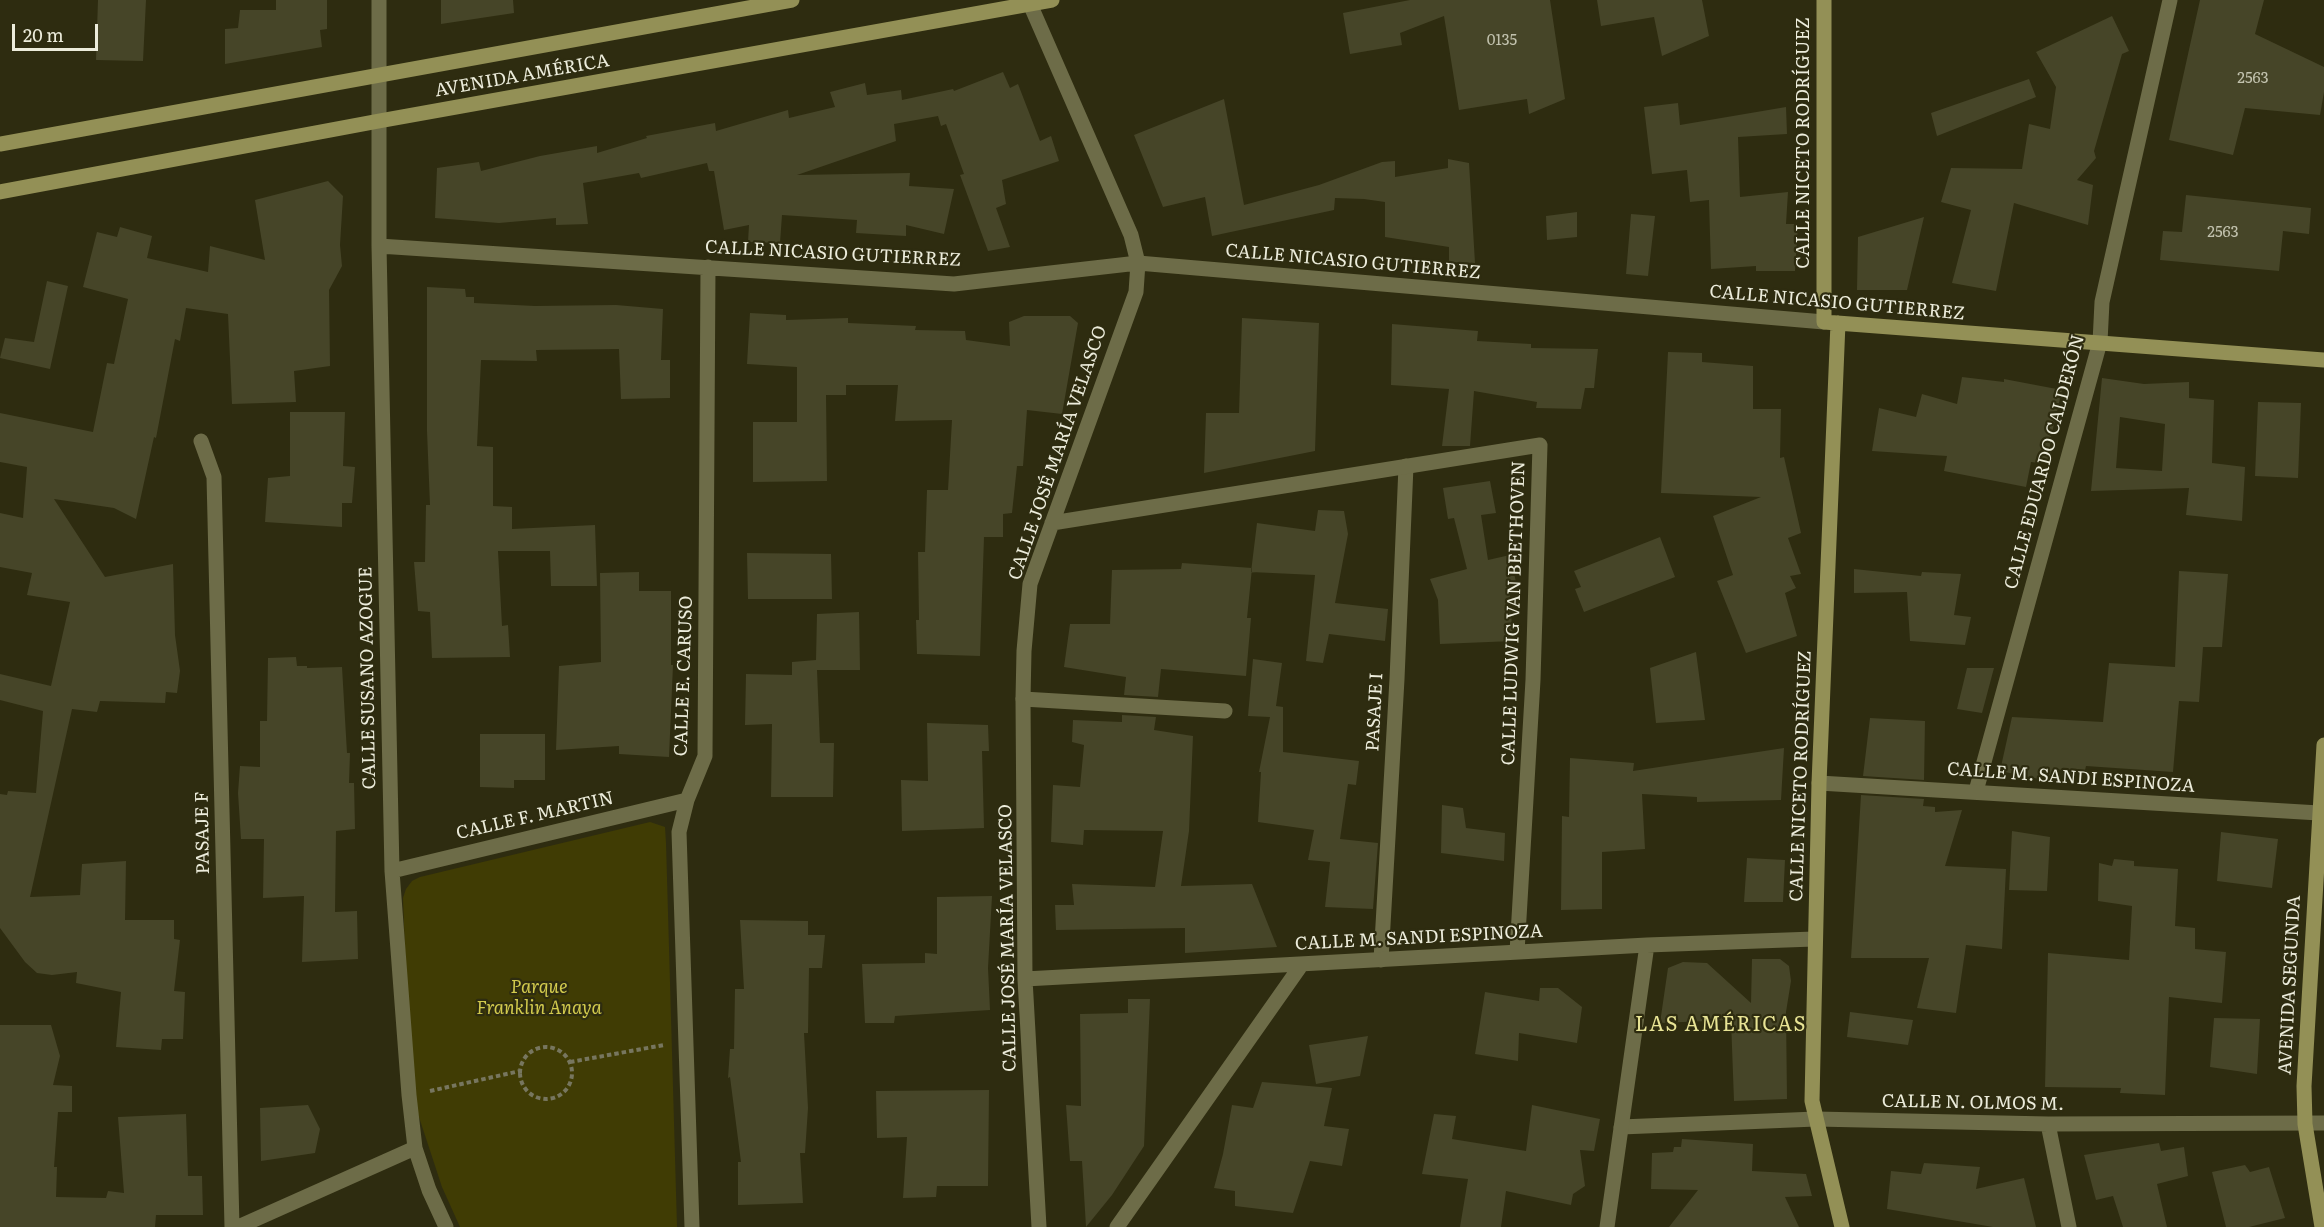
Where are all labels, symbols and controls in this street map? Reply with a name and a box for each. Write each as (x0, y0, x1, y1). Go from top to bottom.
scale bar (15, 12, 100, 50)
street label: CALLE NICETO RODRÍGUEZ (1793, 17, 1815, 269)
text: 20 m (23, 21, 64, 48)
house number: 0135 (1487, 32, 1517, 50)
street label: AVENIDA AMÉRICA (433, 50, 611, 102)
house number: 2563 (2237, 70, 2269, 88)
house number: 2563 (2207, 224, 2239, 242)
street label: CALLE NICASIO GUTIERREZ (704, 237, 962, 271)
street label: CALLE NICASIO GUTIERREZ (1224, 240, 1482, 284)
street label: CALLE NICASIO GUTIERREZ (1708, 281, 1966, 325)
street label: CALLE JOSÉ MARÍA VELASCO (1004, 323, 1112, 583)
street label: CALLE EDUARDO CALDERÓN (2001, 332, 2089, 592)
street label: CALLE LUDWIG VAN BEETHOVEN (1498, 460, 1530, 766)
street label: CALLE SUSANO AZOGUE (355, 566, 381, 790)
street label: CALLE E. CARUSO (670, 595, 698, 757)
street label: CALLE NICETO RODRÍGUEZ (1786, 650, 1816, 902)
street label: PASAJE I (1362, 672, 1388, 752)
street label: CALLE M. SANDI ESPINOZA (1946, 759, 2196, 797)
street label: CALLE F. MARTIN (454, 787, 616, 845)
street label: PASAJE F (191, 791, 215, 875)
street label: CALLE JOSÉ MARÍA VELASCO (995, 804, 1021, 1072)
street label: AVENIDA SEGUNDA (2275, 895, 2305, 1075)
street label: CALLE M. SANDI ESPINOZA (1294, 921, 1544, 955)
park label: Parque Franklin Anaya (476, 977, 602, 1020)
district label: LAS AMÉRICAS (1635, 1013, 1807, 1037)
street label: CALLE N. OLMOS M. (1882, 1091, 2064, 1115)

